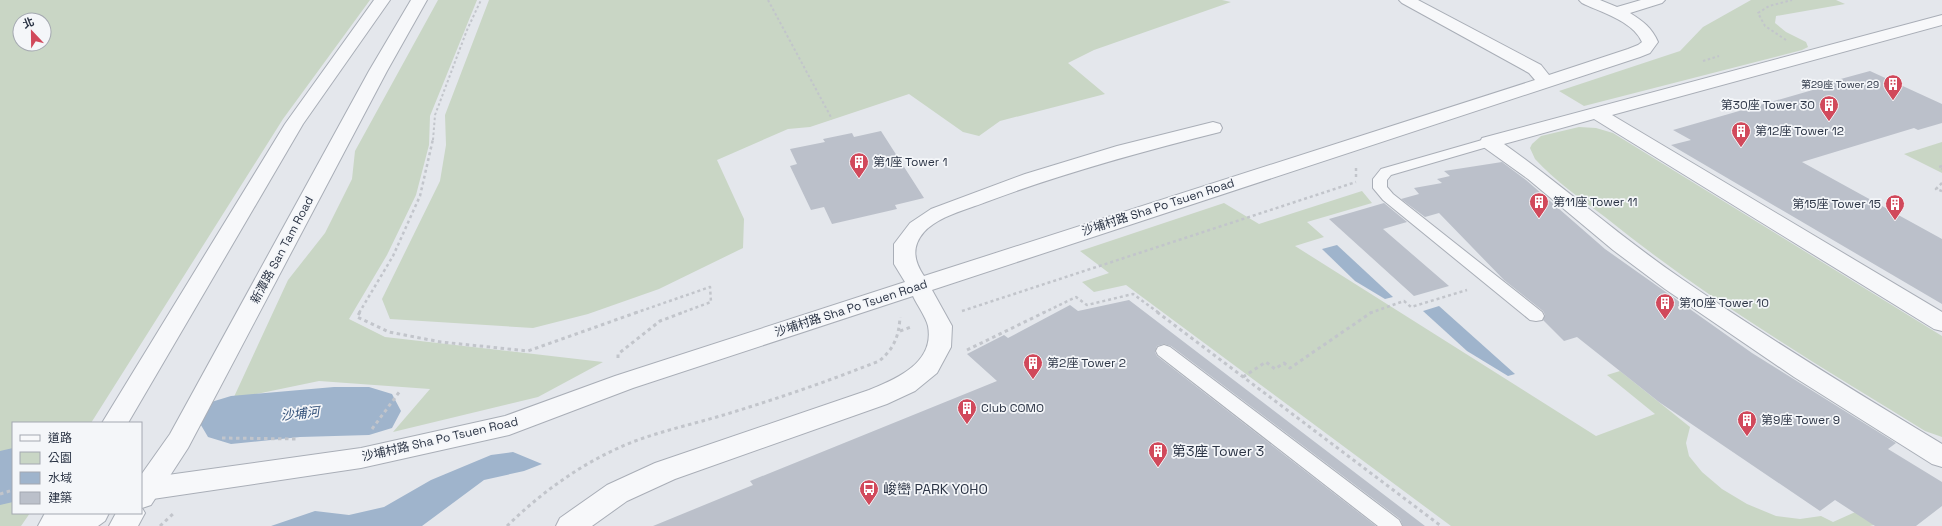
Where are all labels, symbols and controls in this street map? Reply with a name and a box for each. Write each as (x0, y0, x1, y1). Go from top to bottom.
north arrow (12, 12, 52, 52)
text: 北 (21, 14, 36, 31)
building icon: 第29座 Tower 29 (1882, 73, 1904, 101)
place label: 第29座 Tower 29 (1801, 78, 1879, 91)
building icon: 第30座 Tower 30 (1818, 94, 1840, 122)
place label: 第30座 Tower 30 (1721, 97, 1815, 113)
building icon: 第12座 Tower 12 (1730, 120, 1752, 148)
place label: 第12座 Tower 12 (1755, 123, 1844, 139)
building icon: 第1座 Tower 1 (848, 151, 870, 179)
place label: 第1座 Tower 1 (873, 154, 947, 170)
street label: 沙埔村路 Sha Po Tsuen Road (1080, 175, 1236, 239)
building icon: 第11座 Tower 11 (1528, 191, 1550, 219)
building icon: 第15座 Tower 15 (1884, 193, 1906, 221)
street label: 新潭路 San Tam Road (247, 194, 317, 306)
place label: 第11座 Tower 11 (1553, 194, 1638, 210)
place label: 第15座 Tower 15 (1792, 196, 1881, 212)
street label: 沙埔村路 Sha Po Tsuen Road (773, 276, 929, 340)
building icon: 第10座 Tower 10 (1654, 292, 1676, 320)
place label: 第10座 Tower 10 (1679, 295, 1769, 311)
building icon: 第2座 Tower 2 (1022, 352, 1044, 380)
place label: 第2座 Tower 2 (1047, 355, 1126, 371)
building icon: Club COMO (956, 397, 978, 425)
place label: Club COMO (981, 400, 1044, 416)
water label: 沙埔河 (280, 403, 323, 424)
building icon: 第9座 Tower 9 (1736, 409, 1758, 437)
place label: 第9座 Tower 9 (1761, 412, 1840, 428)
street label: 沙埔村路 Sha Po Tsuen Road (360, 413, 520, 465)
legend (12, 422, 142, 514)
text: 道路 (48, 430, 72, 446)
building icon: 第3座 Tower 3 (1147, 440, 1169, 468)
place label: 第3座 Tower 3 (1172, 442, 1264, 460)
text: 公園 (48, 450, 72, 466)
text: 水域 (48, 470, 72, 486)
bus stop icon: 峻巒 PARK YOHO (858, 478, 880, 506)
place label: 峻巒 PARK YOHO (883, 480, 988, 498)
text: 建築 (48, 490, 72, 506)

